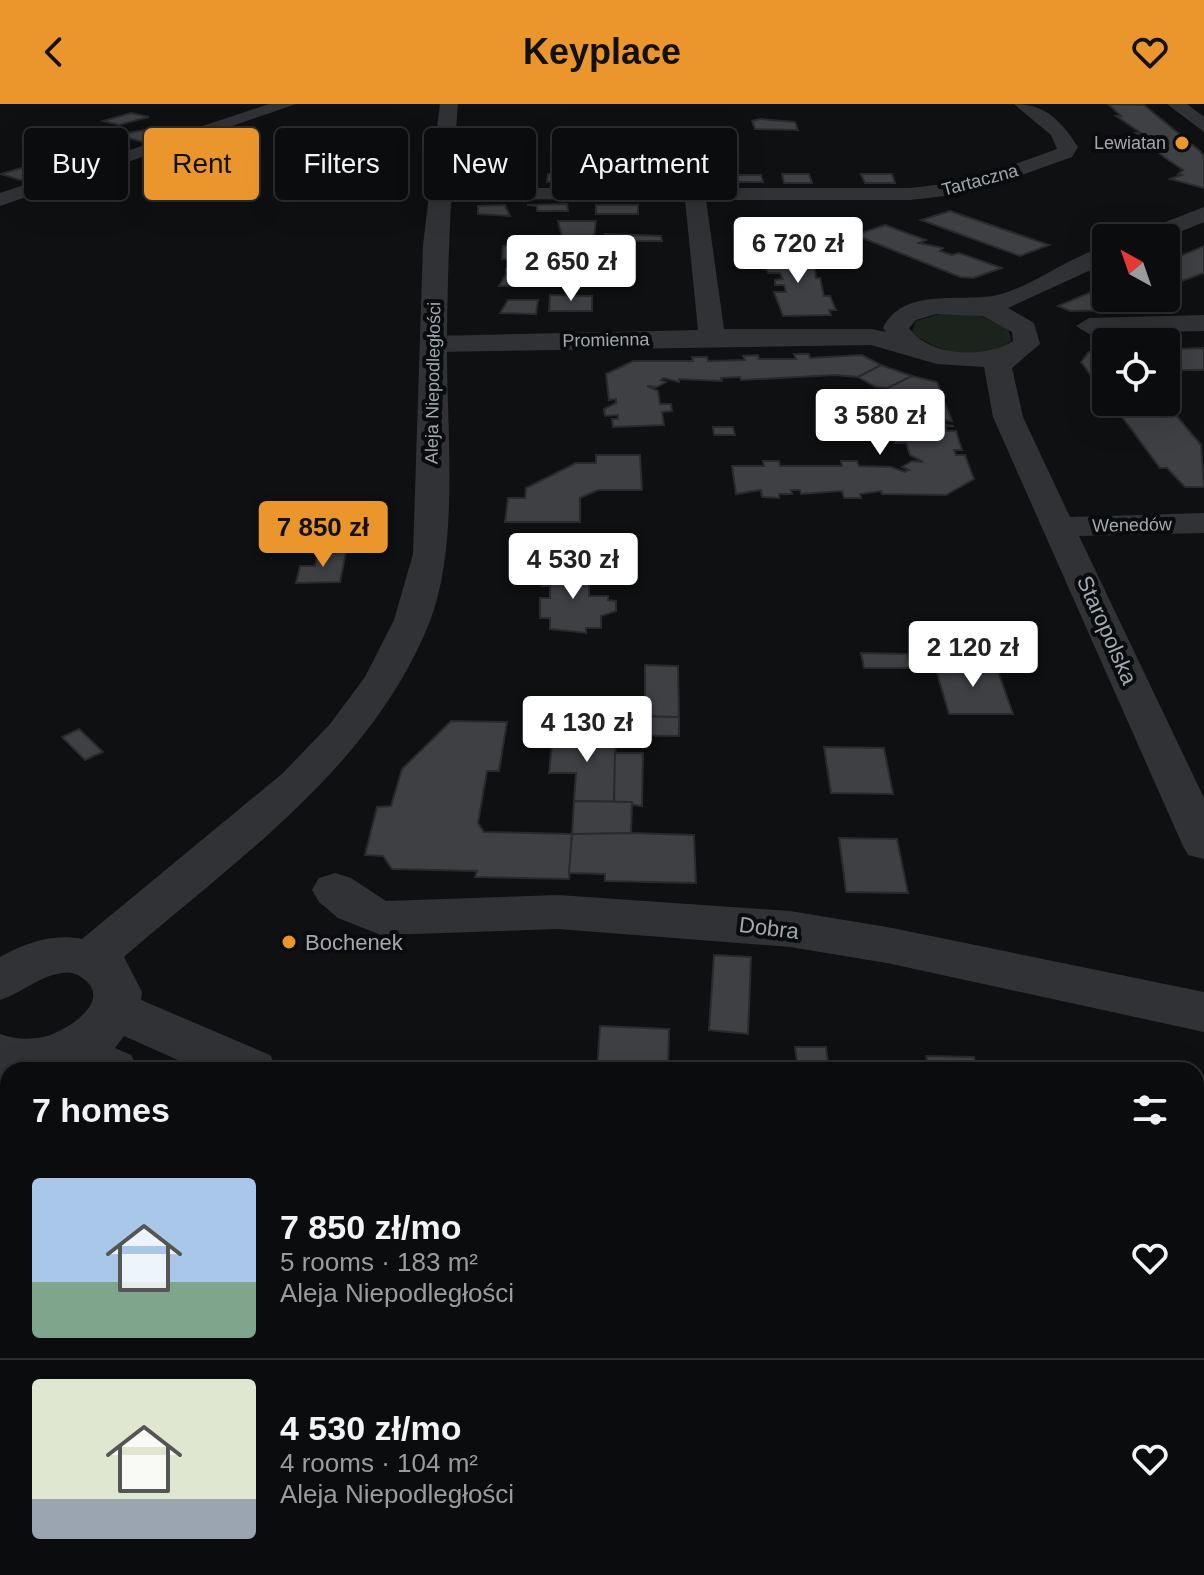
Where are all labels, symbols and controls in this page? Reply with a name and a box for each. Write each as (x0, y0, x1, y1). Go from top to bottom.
icon: back (32, 30, 76, 74)
icon: heart (1128, 30, 1172, 74)
text: Keyplace (523, 31, 681, 72)
chip: Buy (24, 128, 128, 200)
chip: Rent (144, 128, 259, 200)
chip: Filters (275, 128, 408, 200)
chip: New (424, 128, 536, 200)
chip: Apartment (552, 128, 737, 200)
place label: Lewiatan (1094, 133, 1166, 153)
marker: Lewiatan (1173, 134, 1191, 152)
street label: Tartaczna (940, 160, 1021, 200)
pin: 6 720 zł (715, 217, 881, 285)
north arrow (1092, 224, 1180, 312)
map controls (1092, 224, 1180, 416)
text: 6 720 zł (752, 228, 844, 258)
pin: 2 650 zł (488, 235, 654, 303)
text: 2 650 zł (525, 246, 617, 276)
street label: Aleja Niepodległości (422, 302, 444, 464)
button: locate (1092, 328, 1180, 416)
street label: Promienna (562, 329, 651, 351)
pin: 3 580 zł (797, 389, 963, 457)
text: 3 580 zł (834, 400, 926, 430)
pin: 7 850 zł (240, 501, 406, 569)
text: 7 850 zł (277, 512, 369, 542)
street label: Wenedów (1092, 514, 1173, 536)
pin: 4 530 zł (490, 533, 656, 601)
text: 4 530 zł (527, 544, 619, 574)
street label: Staropolska (1072, 572, 1142, 689)
pin: 2 120 zł (890, 621, 1056, 689)
text: 2 120 zł (927, 632, 1019, 662)
pin: 4 130 zł (504, 696, 670, 764)
text: 4 130 zł (541, 707, 633, 737)
street label: Dobra (738, 912, 801, 944)
place label: Bochenek (305, 930, 404, 955)
marker: Bochenek (280, 933, 298, 951)
icon: filters (1128, 1088, 1172, 1132)
text: 7 homes (32, 1091, 170, 1129)
text: 7 850 zł/mo (280, 1208, 461, 1246)
icon: home (96, 1210, 192, 1306)
icon: heart (1128, 1236, 1172, 1280)
text: 5 rooms · 183 m² (280, 1247, 478, 1277)
text: Aleja Niepodległości (280, 1278, 514, 1308)
text: 4 530 zł/mo (280, 1409, 461, 1447)
icon: home (96, 1411, 192, 1507)
icon: heart (1128, 1437, 1172, 1481)
text: 4 rooms · 104 m² (280, 1448, 478, 1478)
text: Aleja Niepodległości (280, 1479, 514, 1509)

